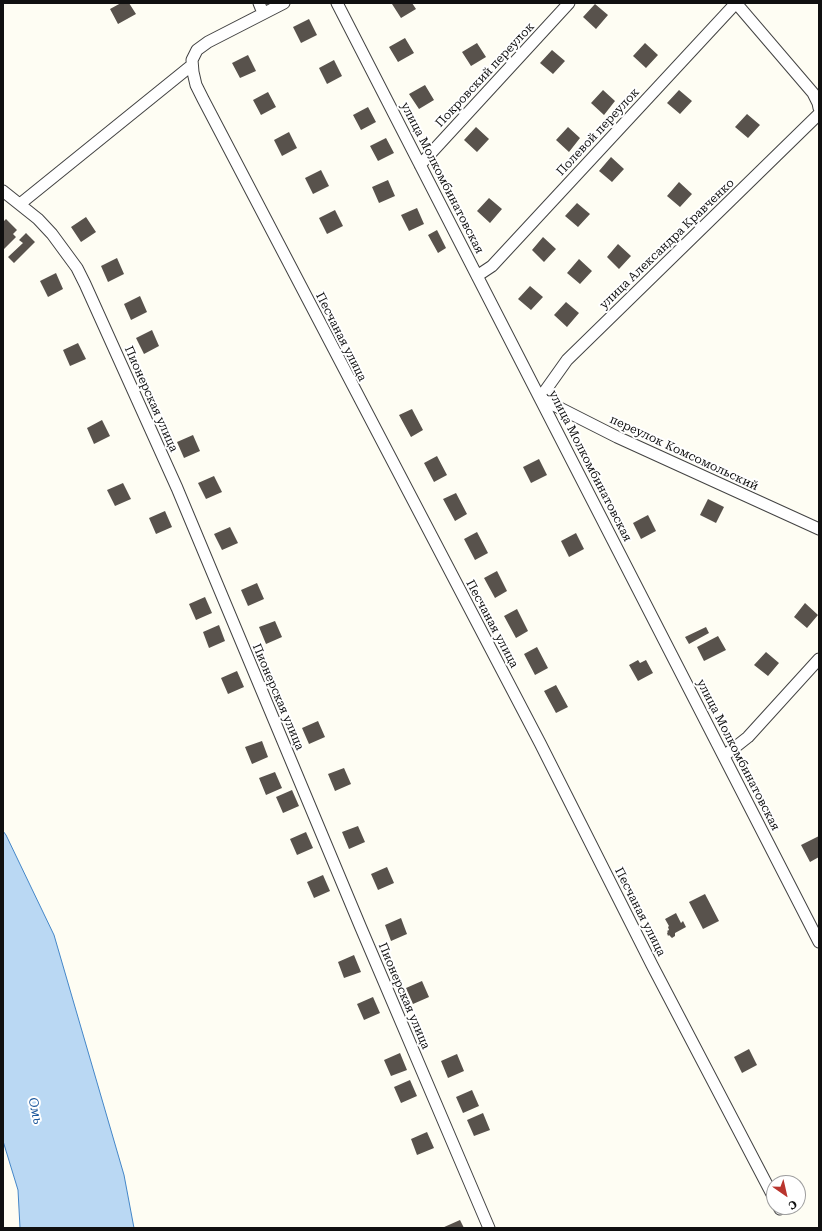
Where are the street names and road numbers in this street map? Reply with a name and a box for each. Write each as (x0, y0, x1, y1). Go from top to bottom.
street label: Покровский переулок (433, 20, 537, 130)
street label: Полевой переулок (554, 85, 642, 179)
street label: улица Молкомбинатовская (397, 100, 487, 256)
street label: улица Александра Кравченко (597, 176, 737, 312)
street label: Песчаная улица (312, 290, 370, 384)
street label: Пионерская улица (121, 344, 181, 454)
street label: улица Молкомбинатовская (545, 388, 635, 544)
street label: переулок Комсомольский (607, 412, 761, 494)
street label: Песчаная улица (463, 577, 521, 671)
street label: Пионерская улица (249, 642, 307, 752)
street label: улица Молкомбинатовская (693, 677, 783, 833)
street label: Песчаная улица (611, 865, 669, 959)
street label: Пионерская улица (375, 941, 433, 1051)

